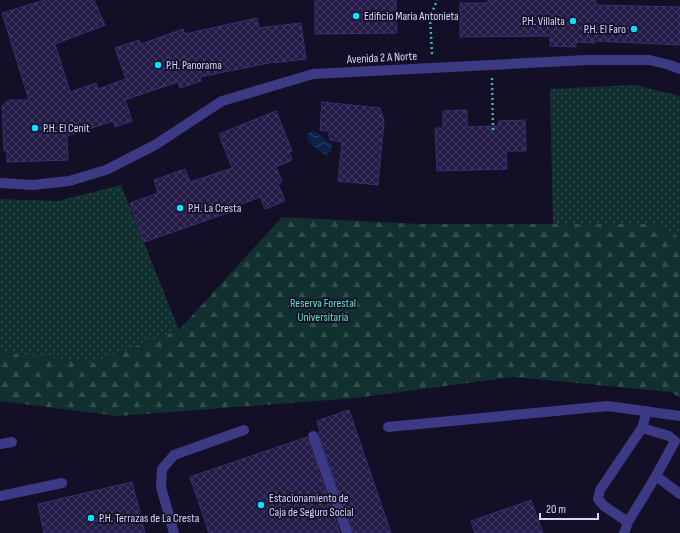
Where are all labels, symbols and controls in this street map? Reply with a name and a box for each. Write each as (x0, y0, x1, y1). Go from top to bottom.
place label: Edificio Maria Antonieta (364, 9, 459, 24)
marker: Edificio Maria Antonieta (351, 11, 361, 21)
place label: P.H. Villalta (522, 14, 565, 29)
marker: P.H. Villalta (568, 16, 578, 26)
place label: P.H. El Faro (584, 22, 626, 37)
marker: P.H. El Faro (629, 24, 639, 34)
street label: Avenida 2 A Norte (346, 49, 418, 67)
place label: P.H. Panorama (166, 58, 222, 73)
marker: P.H. Panorama (153, 60, 163, 70)
place label: P.H. El Cenit (43, 121, 90, 136)
marker: P.H. El Cenit (30, 123, 40, 133)
place label: P.H. La Cresta (188, 201, 242, 216)
marker: P.H. La Cresta (175, 203, 185, 213)
park label: Reserva Forestal Universitaria (290, 296, 356, 325)
place label: Estacionamiento de Caja de Seguro Social (269, 491, 354, 520)
scale bar (540, 495, 598, 521)
marker: Estacionamiento de Caja de Seguro Social (256, 500, 266, 510)
text: 20 m (546, 502, 566, 517)
place label: P.H. Terrazas de La Cresta (99, 511, 200, 526)
marker: P.H. Terrazas de La Cresta (86, 513, 96, 523)

